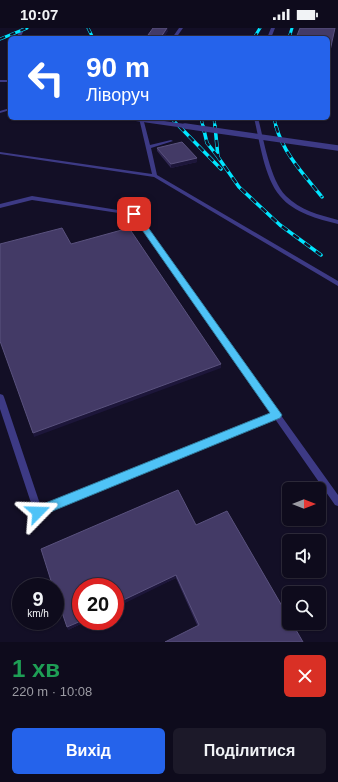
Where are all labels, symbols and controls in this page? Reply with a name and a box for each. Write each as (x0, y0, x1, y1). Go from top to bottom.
text: 10:07 (20, 6, 58, 23)
icon: left (20, 52, 72, 104)
text: 90 m (86, 52, 150, 83)
text: Ліворуч (86, 85, 149, 105)
pin (117, 197, 151, 231)
icon: arrive (123, 203, 145, 225)
north arrow (282, 482, 326, 526)
map controls (282, 482, 326, 630)
position arrow (17, 491, 59, 533)
button: sound (282, 534, 326, 578)
speed limit sign: 20 (72, 578, 124, 630)
button: search (282, 586, 326, 630)
text: 9 (32, 588, 44, 610)
text: km/h (27, 608, 49, 619)
text: 1 хв (12, 655, 60, 682)
button: close (284, 655, 326, 697)
text: 220 m · 10:08 (12, 684, 92, 699)
button: Вихід (12, 728, 165, 774)
button: Поділитися (173, 728, 326, 774)

